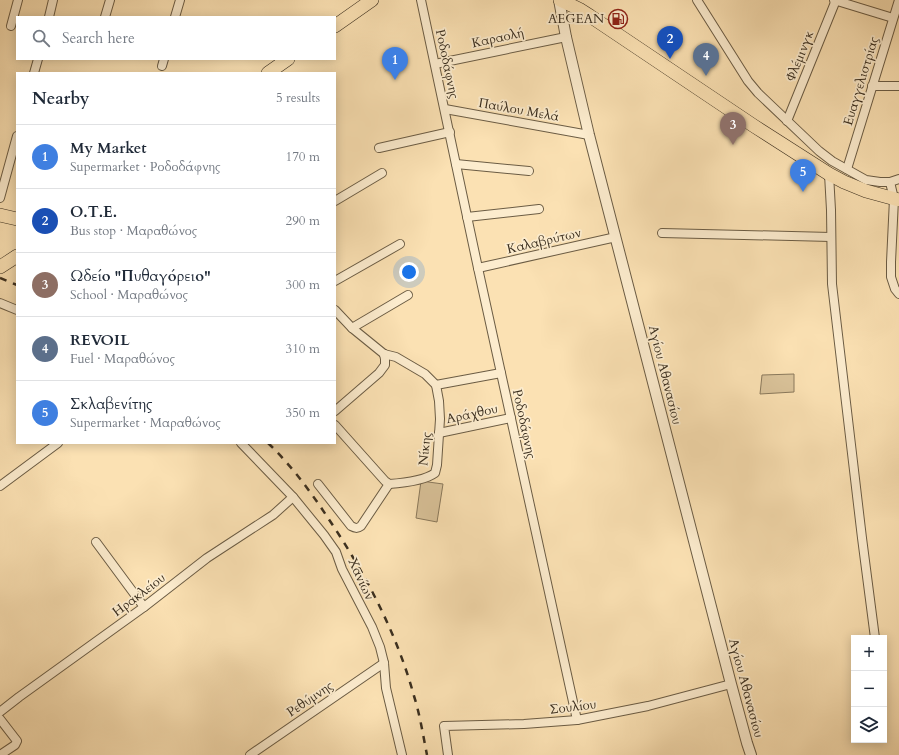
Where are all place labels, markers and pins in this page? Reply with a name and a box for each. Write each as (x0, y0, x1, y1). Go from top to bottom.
fuel station icon: AEGEAN (607, 8, 629, 30)
place label: AEGEAN (548, 10, 604, 28)
pin: 2 (657, 26, 683, 59)
pin: 4 (693, 43, 719, 76)
pin: 1 (382, 47, 408, 80)
pin: 3 (720, 112, 746, 145)
pin: 5 (790, 159, 816, 192)

